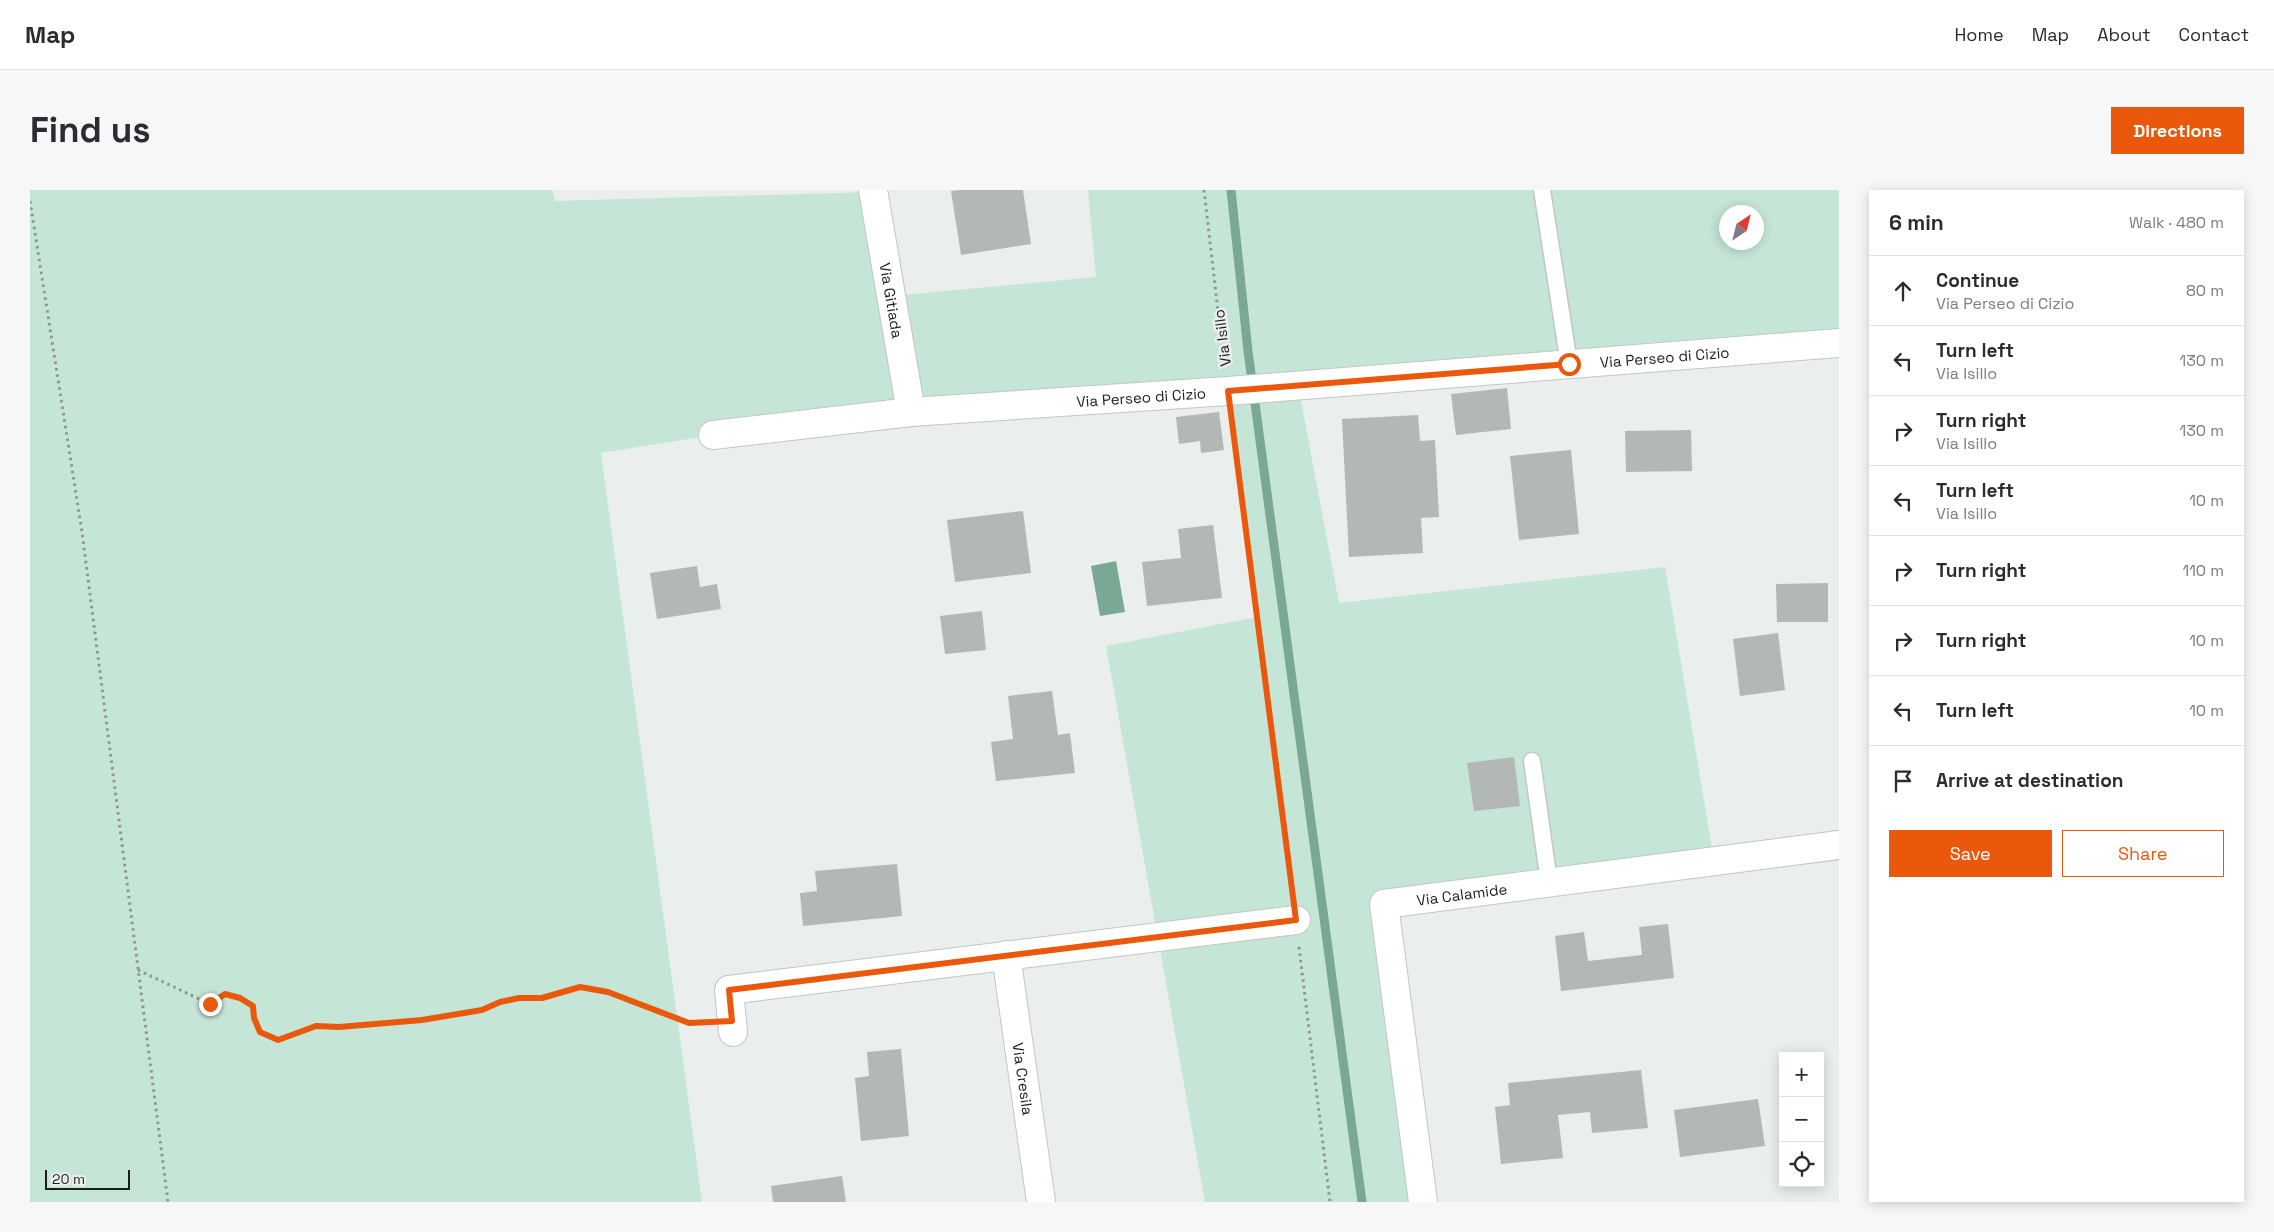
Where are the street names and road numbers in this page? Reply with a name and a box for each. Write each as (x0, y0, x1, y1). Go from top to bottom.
street label: Via Gitiada (876, 261, 908, 340)
street label: Via Isillo (1209, 308, 1235, 368)
street label: Via Perseo di Cizio (1599, 342, 1730, 371)
street label: Via Perseo di Cizio (1076, 383, 1207, 411)
street label: Via Calamide (1415, 879, 1508, 909)
street label: Via Cresila (1009, 1041, 1038, 1117)

